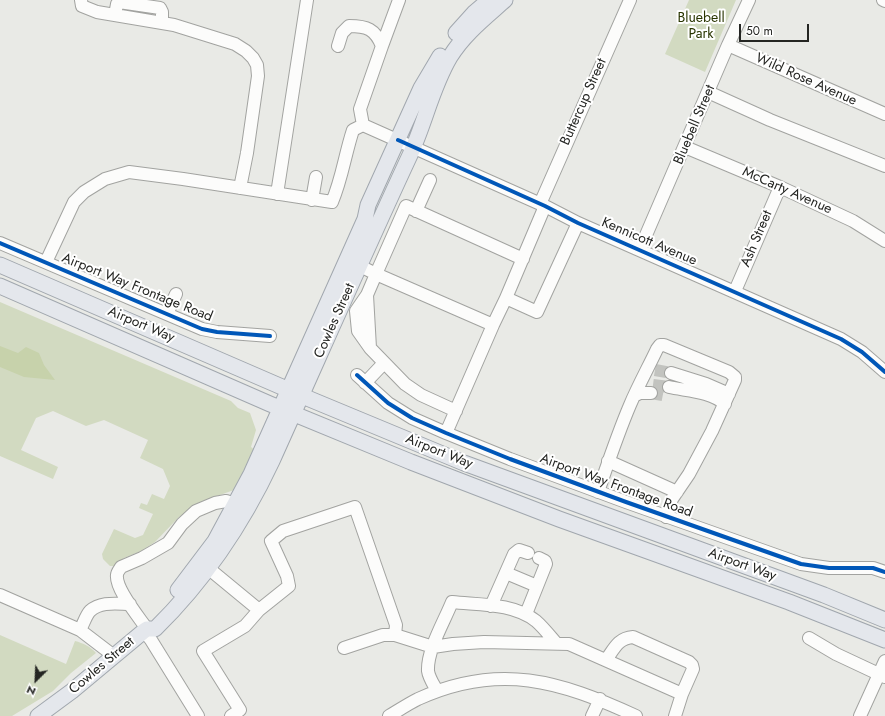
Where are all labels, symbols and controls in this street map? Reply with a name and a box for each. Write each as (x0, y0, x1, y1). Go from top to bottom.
park label: Bluebell Park (677, 11, 725, 44)
scale bar (741, 16, 811, 42)
text: 50 m (746, 22, 773, 40)
street label: Wild Rose Avenue (753, 50, 859, 110)
street label: Buttercup Street (557, 56, 611, 148)
street label: Bluebell Street (671, 83, 719, 167)
street label: McCarty Avenue (740, 164, 834, 218)
street label: Ash Street (738, 208, 776, 270)
street label: Kennicott Avenue (599, 214, 699, 270)
street label: Airport Way Frontage Road (59, 250, 215, 326)
street label: Cowles Street (311, 281, 359, 361)
street label: Airport Way (105, 303, 177, 347)
street label: Airport Way (403, 431, 475, 473)
street label: Airport Way Frontage Road (537, 451, 695, 521)
street label: Airport Way (706, 545, 778, 585)
street label: Cowles Street (66, 634, 138, 698)
north arrow (16, 660, 56, 700)
text: N (24, 682, 38, 700)

